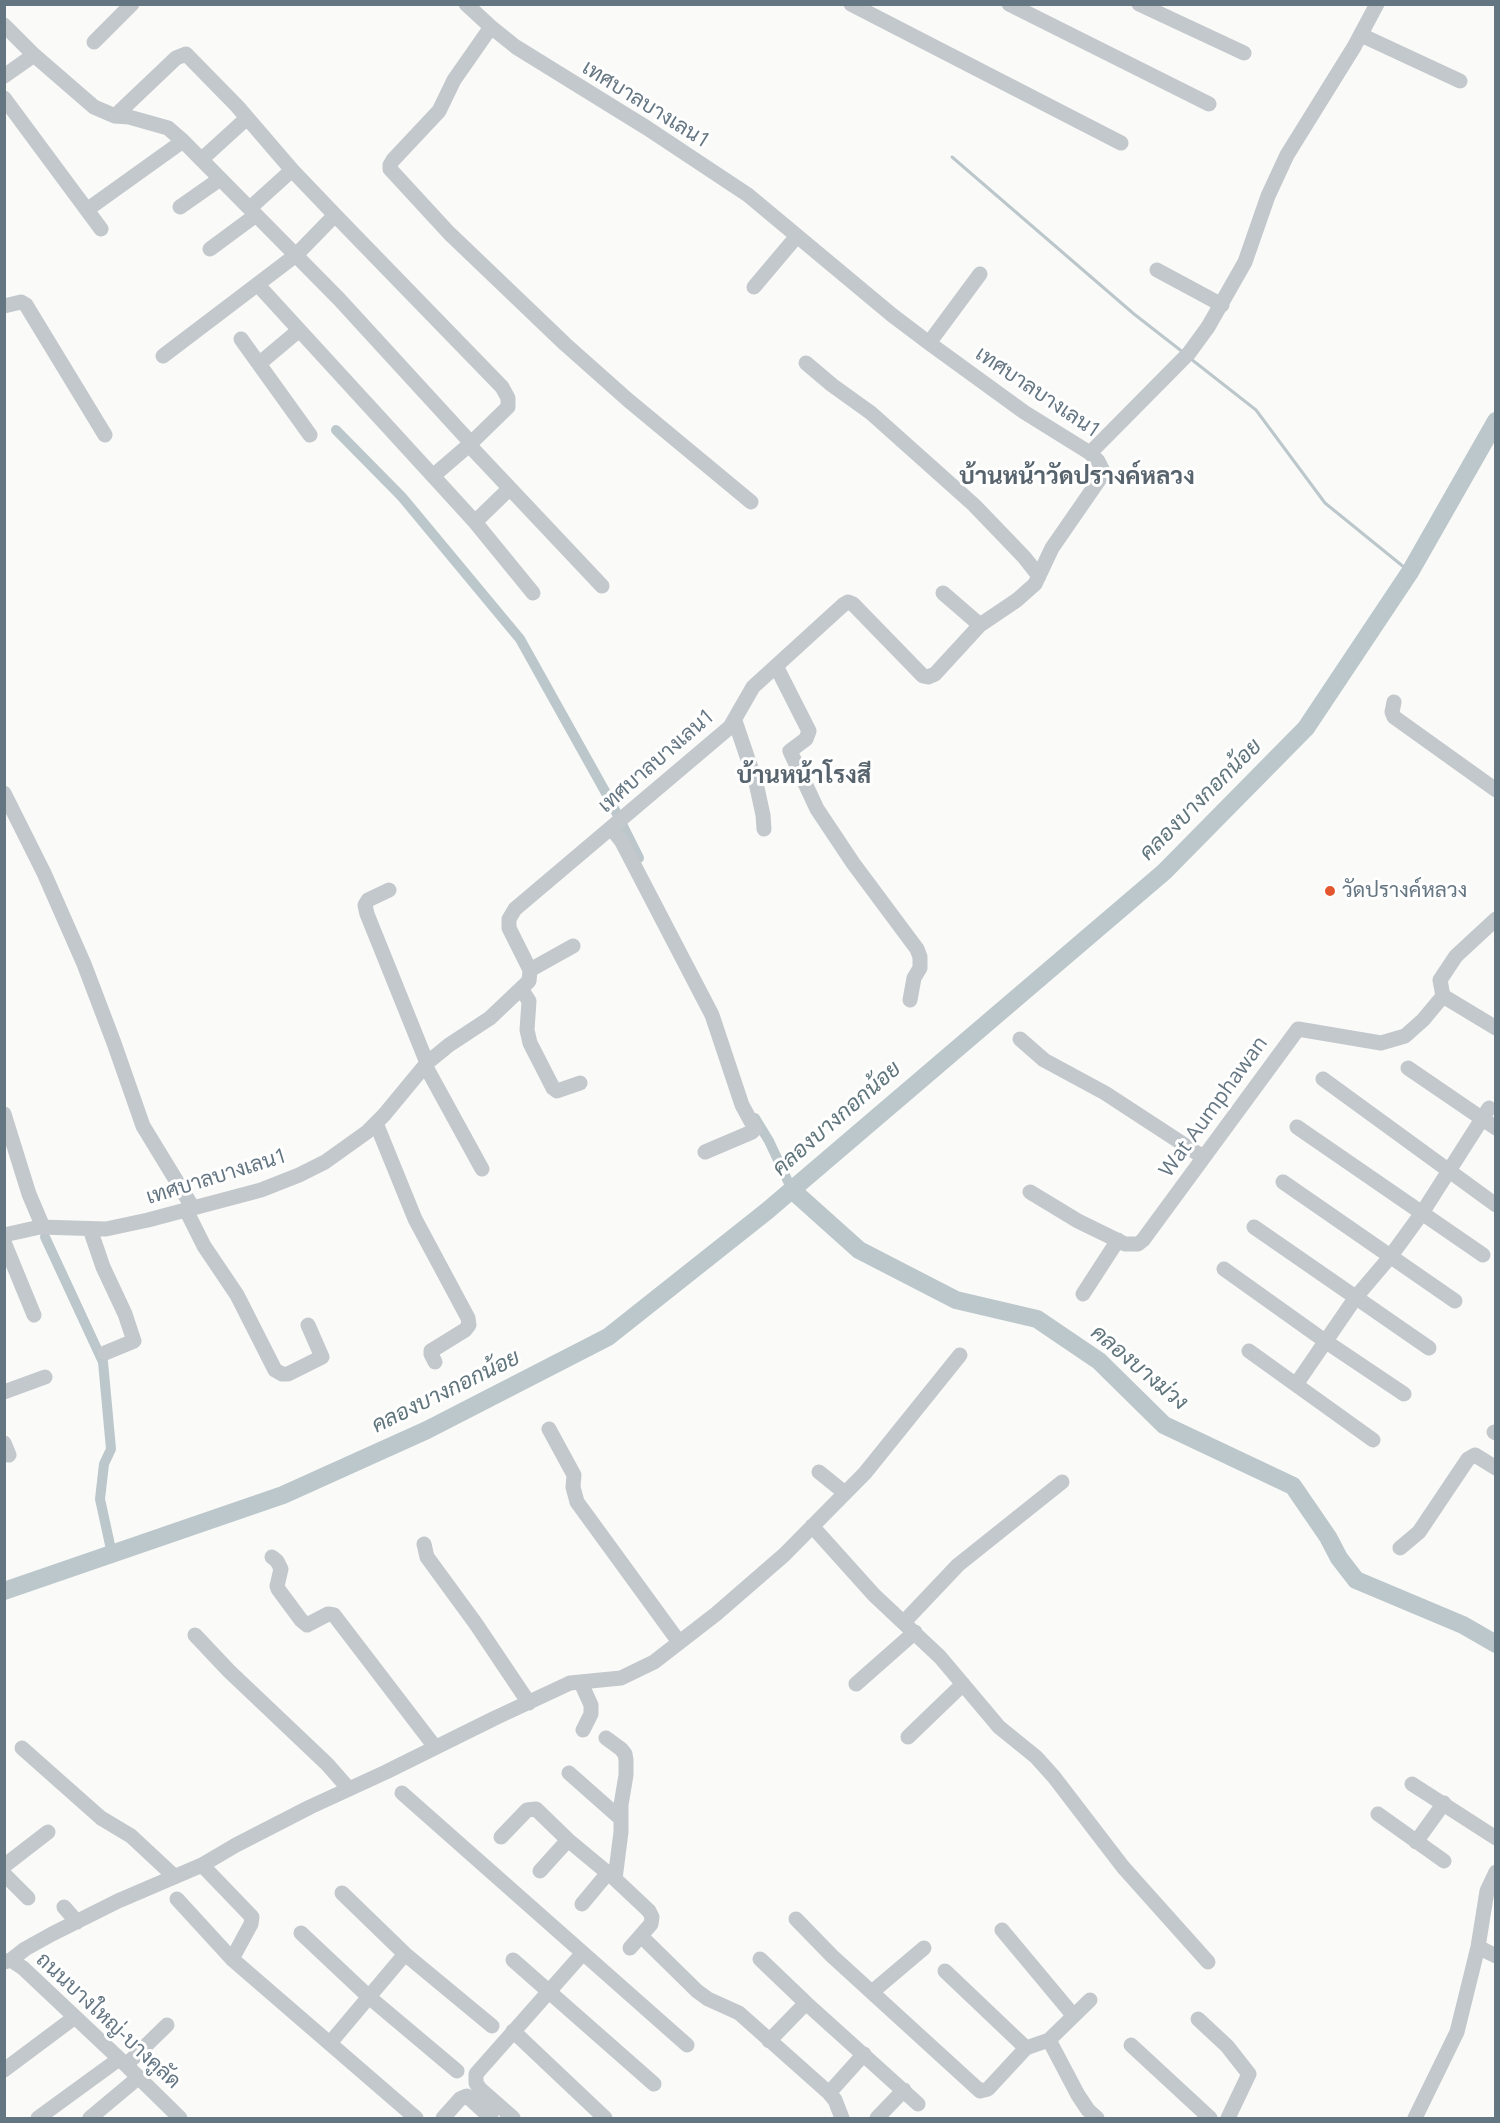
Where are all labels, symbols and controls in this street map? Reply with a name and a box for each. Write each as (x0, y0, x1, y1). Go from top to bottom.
street label: เทศบาลบางเลน1 (577, 56, 715, 154)
street label: เทศบาลบางเลน1 (970, 342, 1106, 444)
district label: บ้านหน้าวัดปรางค์หลวง (959, 463, 1195, 491)
street label: เทศบาลบางเลน1 (594, 704, 720, 818)
water label: คลองบางกอกน้อย (1135, 734, 1267, 866)
district label: บ้านหน้าโรงสี (737, 762, 871, 790)
place label: วัดปรางค์หลวง (1342, 878, 1467, 904)
marker: วัดปรางค์หลวง (1323, 884, 1337, 898)
street label: Wat Aumphawan (1154, 1032, 1274, 1182)
water label: คลองบางกอกน้อย (767, 1056, 907, 1182)
street label: เทศบาลบางเลน1 (143, 1144, 291, 1210)
water label: คลองบางม่วง (1085, 1320, 1193, 1416)
water label: คลองบางกอกน้อย (368, 1345, 524, 1439)
street label: ถนนบางใหญ่-บางคูลัด (31, 1948, 185, 2094)

